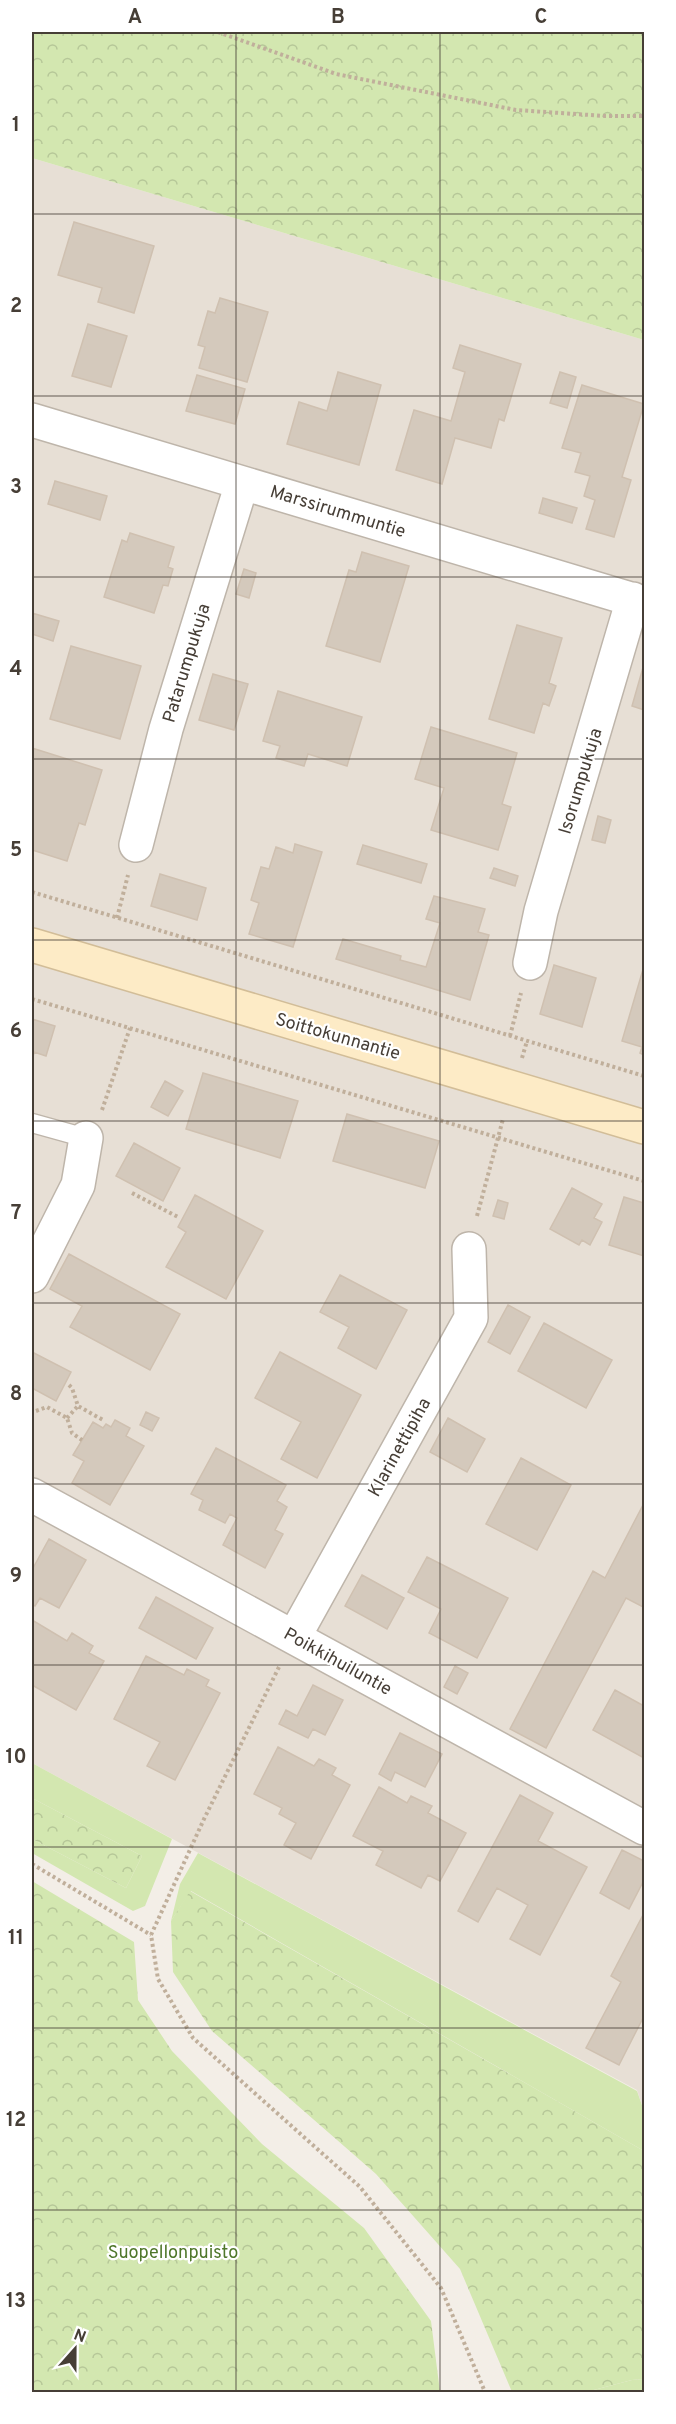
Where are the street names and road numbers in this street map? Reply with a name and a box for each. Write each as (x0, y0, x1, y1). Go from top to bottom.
street label: Marssirummuntie (267, 481, 408, 544)
street label: Patarumpukuja (158, 601, 216, 726)
street label: Isorumpukuja (554, 726, 609, 837)
street label: Soittokunnantie (273, 1009, 403, 1066)
street label: Klarinettipiha (364, 1394, 437, 1501)
street label: Poikkihuiluntie (279, 1623, 395, 1701)

